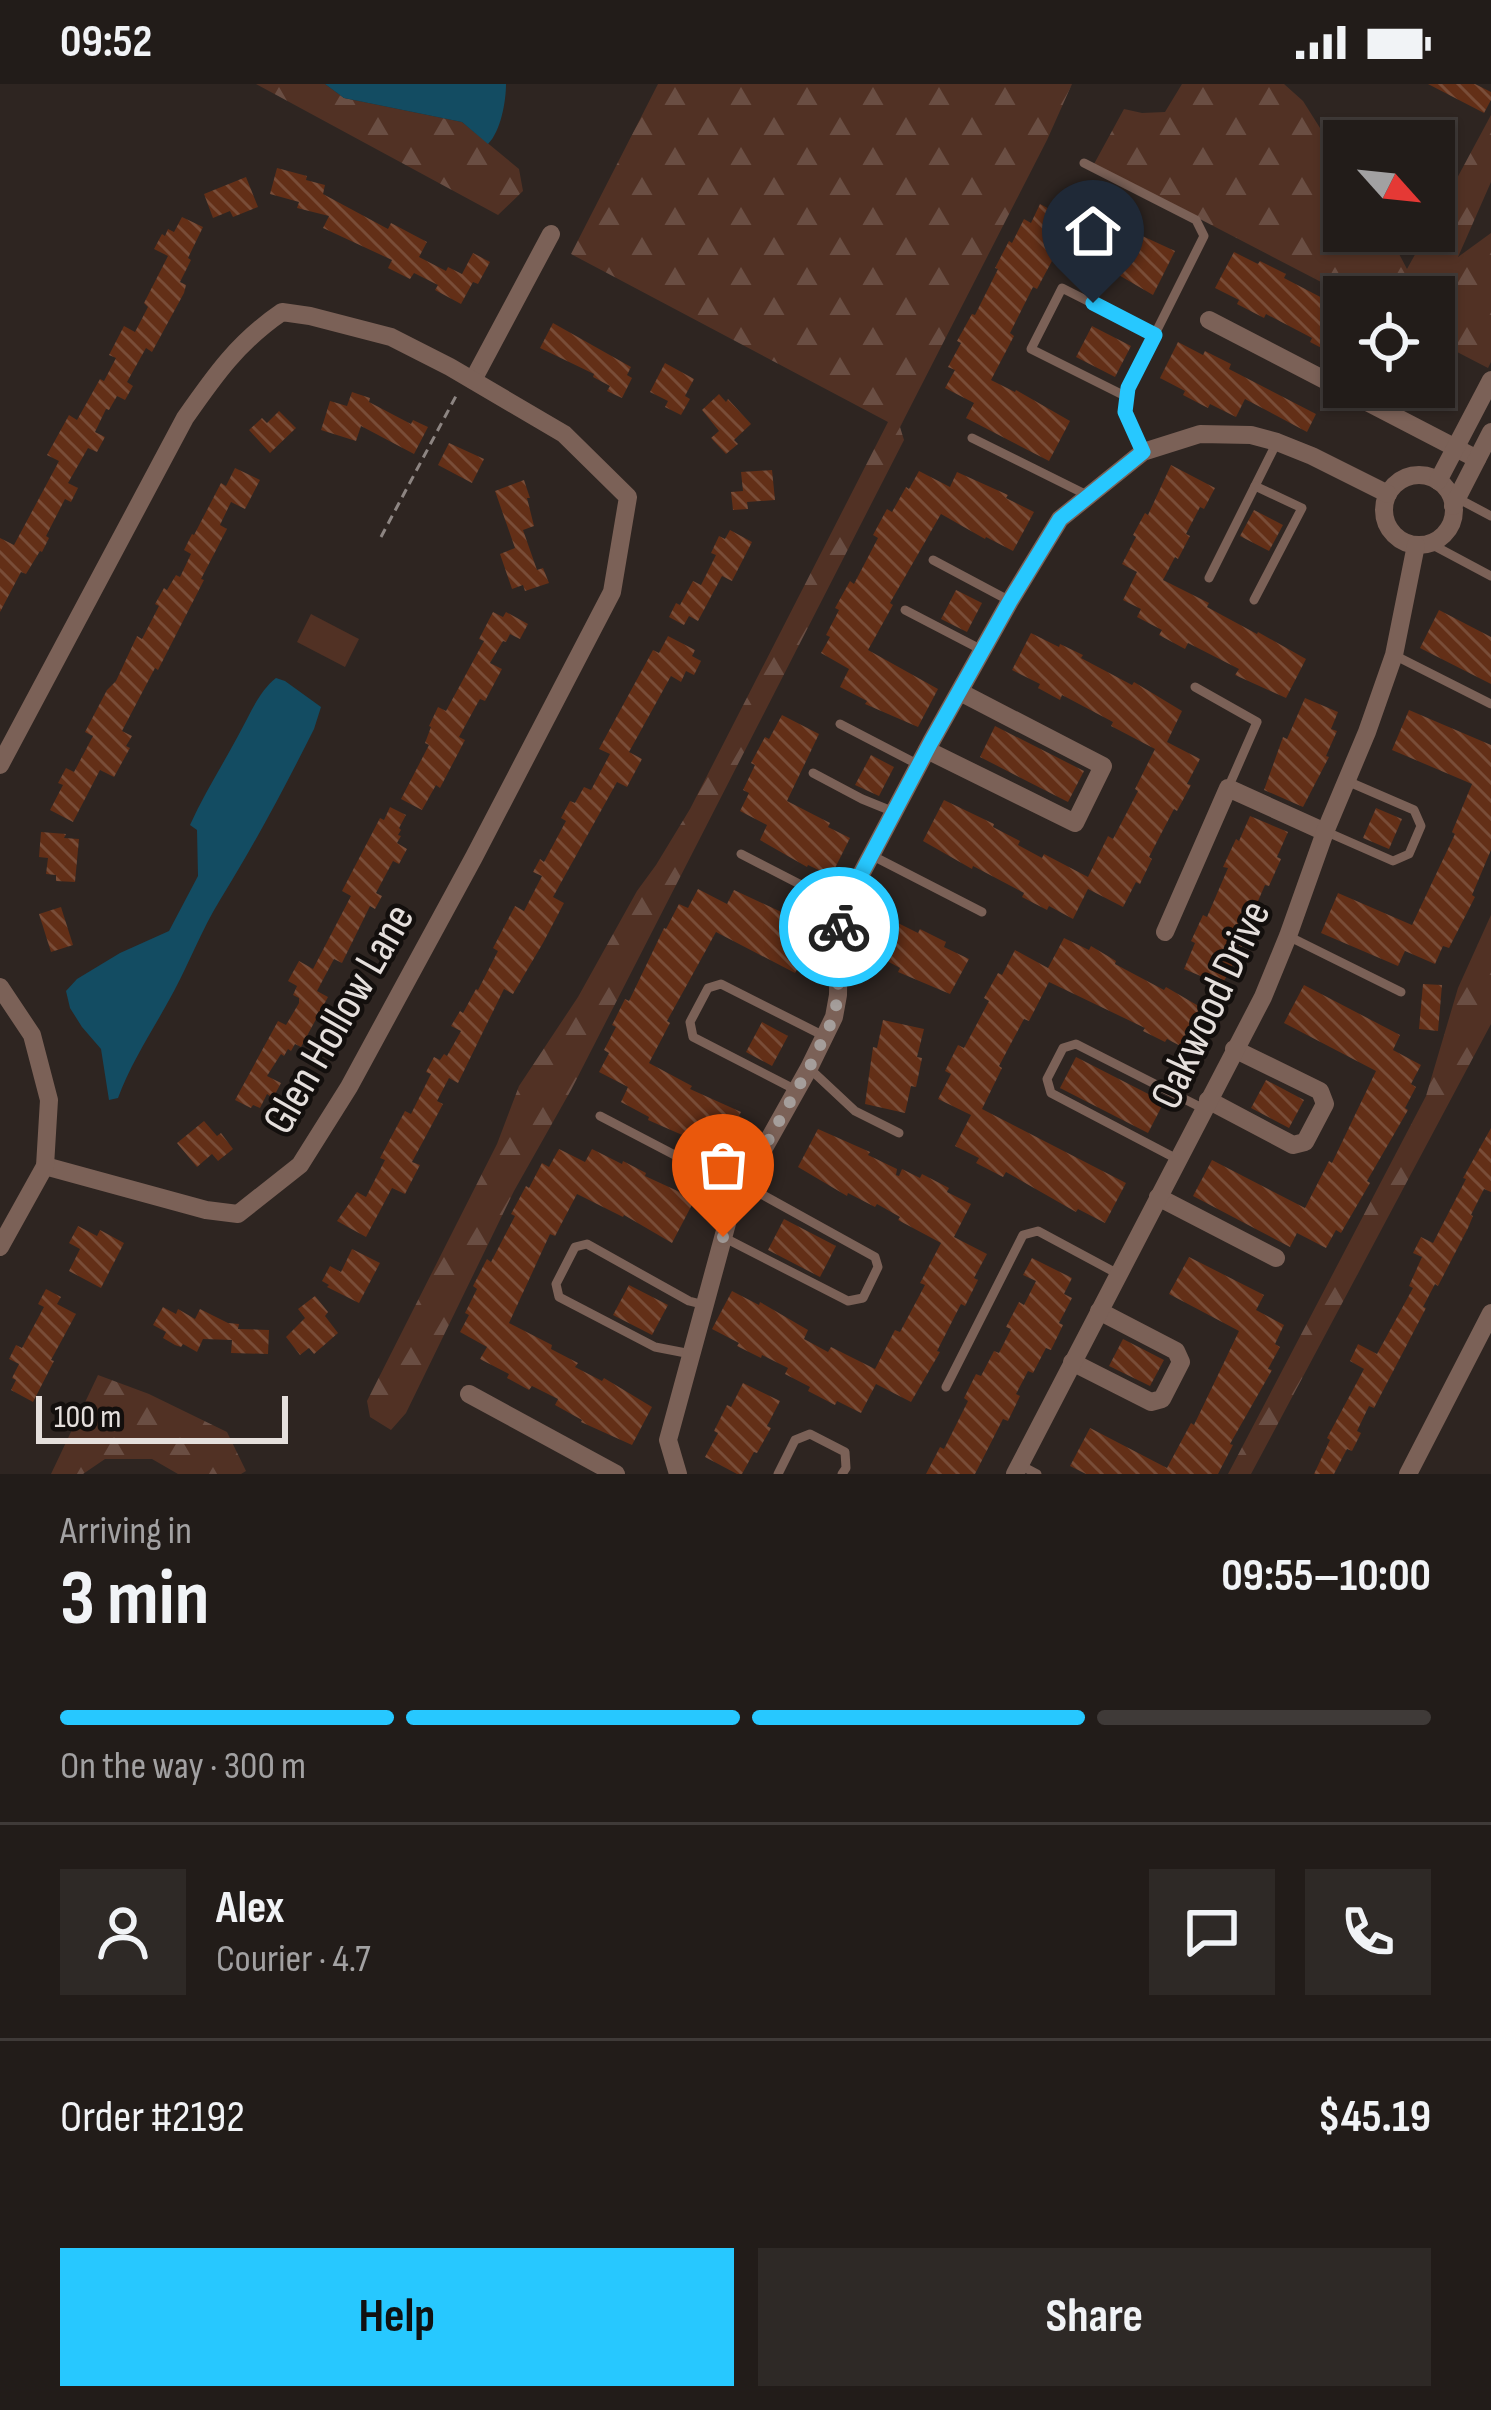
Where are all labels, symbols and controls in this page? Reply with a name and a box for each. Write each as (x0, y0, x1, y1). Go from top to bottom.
text: 09:52 (60, 15, 152, 70)
north arrow (1323, 120, 1455, 252)
map controls (1323, 120, 1455, 408)
pin (1042, 180, 1144, 303)
icon: home (1060, 198, 1126, 264)
button: locate (1323, 276, 1455, 408)
courier (779, 867, 899, 987)
street label: Oakwood Drive (1139, 892, 1283, 1118)
icon: bike (806, 894, 872, 960)
street label: Glen Hollow Lane (251, 895, 427, 1144)
pin (672, 1114, 774, 1237)
icon: bag (690, 1132, 756, 1198)
scale bar (36, 1390, 288, 1443)
text: 100 m (54, 1397, 121, 1437)
text: Arriving in (60, 1508, 192, 1555)
text: 09:55–10:00 (1221, 1549, 1431, 1604)
text: 3 min (60, 1553, 209, 1646)
text: On the way · 300 m (60, 1743, 306, 1790)
button: person (60, 1869, 186, 1995)
button: chat (1149, 1869, 1275, 1995)
button: phone (1305, 1869, 1431, 1995)
text: Alex (216, 1881, 284, 1936)
text: Courier · 4.7 (216, 1936, 371, 1983)
text: Order #2192 (60, 2090, 245, 2145)
text: $45.19 (1318, 2090, 1431, 2145)
button: Help (60, 2248, 734, 2386)
button: Share (758, 2248, 1431, 2386)

